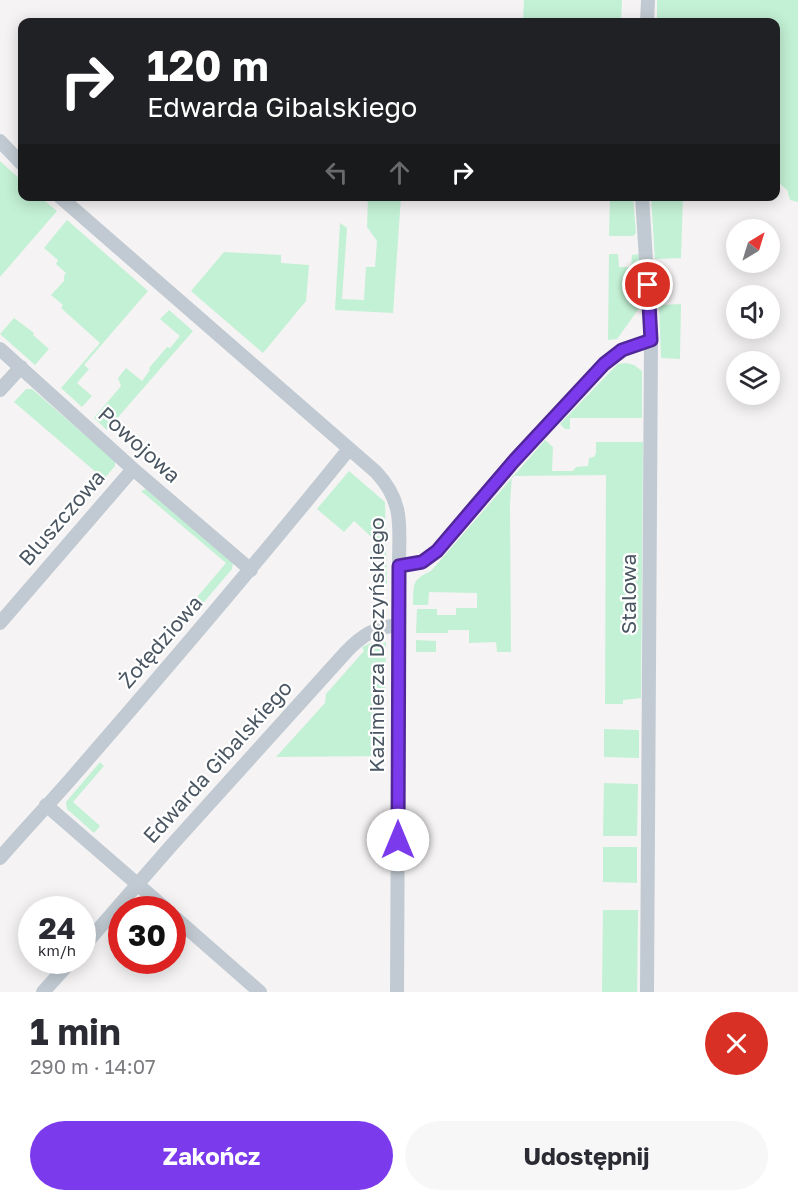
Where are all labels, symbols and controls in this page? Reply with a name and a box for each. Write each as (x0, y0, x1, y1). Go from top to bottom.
text: 120 m (147, 40, 269, 90)
icon: right (48, 42, 126, 120)
text: Edwarda Gibalskiego (147, 91, 417, 123)
icon: left (320, 156, 353, 189)
icon: ahead (383, 156, 416, 189)
icon: right (446, 156, 479, 189)
north arrow (726, 219, 780, 273)
map controls (726, 219, 780, 405)
pin (622, 259, 673, 310)
icon: arrive (631, 268, 664, 301)
button: sound (726, 285, 780, 339)
button: layers (726, 351, 780, 405)
street label: Powojowa (93, 401, 186, 488)
street label: Bluszczowa (13, 464, 110, 571)
street label: Kazimierza Deczyńskiego (363, 517, 389, 773)
street label: Stalowa (615, 554, 641, 634)
street label: Żołędziowa (113, 590, 208, 693)
street label: Edwarda Gibalskiego (137, 675, 297, 848)
position arrow (366, 808, 430, 872)
speed limit sign: 30 (108, 896, 186, 974)
text: 24 (38, 910, 76, 946)
text: km/h (38, 941, 76, 959)
text: 1 min (30, 1010, 121, 1053)
button: close (705, 1012, 768, 1075)
text: 290 m · 14:07 (30, 1054, 156, 1078)
button: Zakończ (30, 1121, 393, 1190)
button: Udostępnij (405, 1121, 768, 1190)

